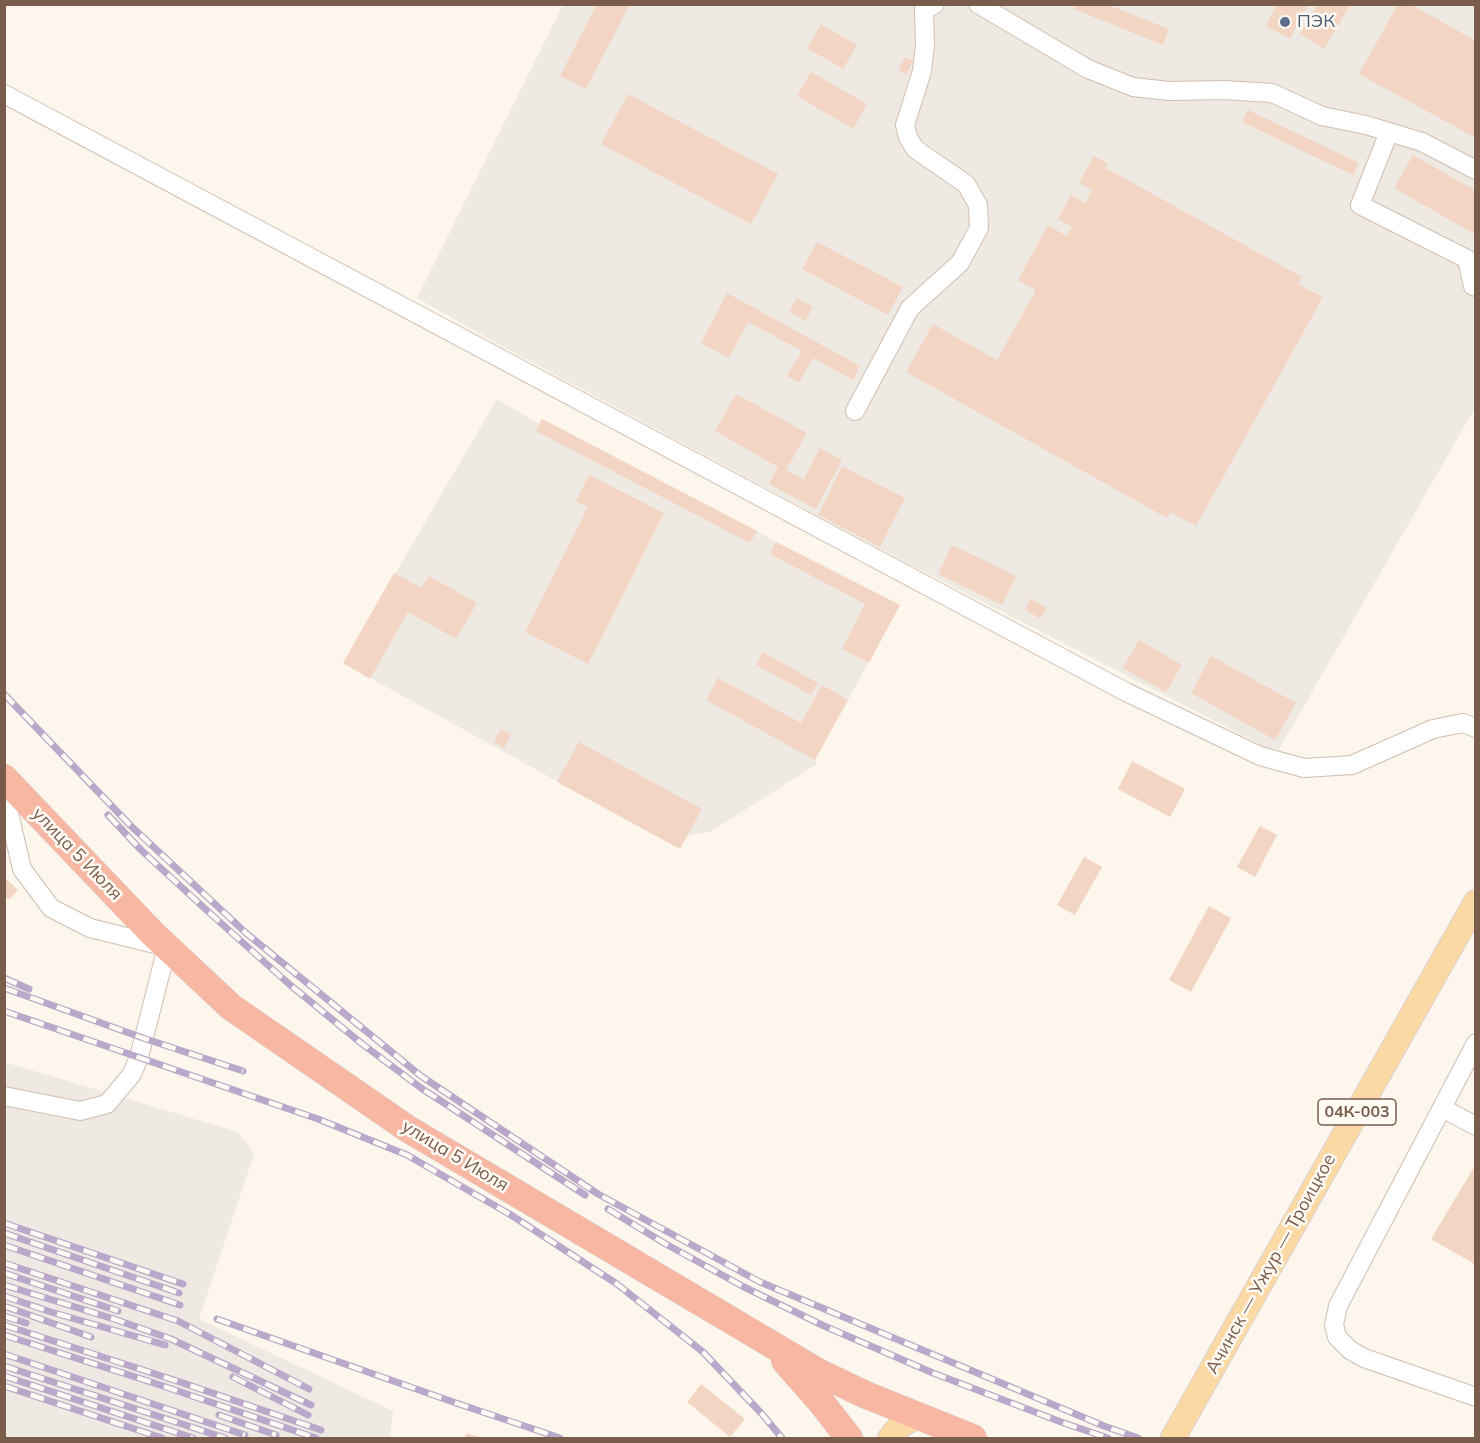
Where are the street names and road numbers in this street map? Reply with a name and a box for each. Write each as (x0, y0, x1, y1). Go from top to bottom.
street label: улица 5 Июля (27, 803, 127, 905)
road number: 04К-003 (1318, 1099, 1396, 1125)
street label: улица 5 Июля (398, 1116, 512, 1196)
street label: Ачинск — Ужур — Троицкое (1201, 1150, 1341, 1378)

